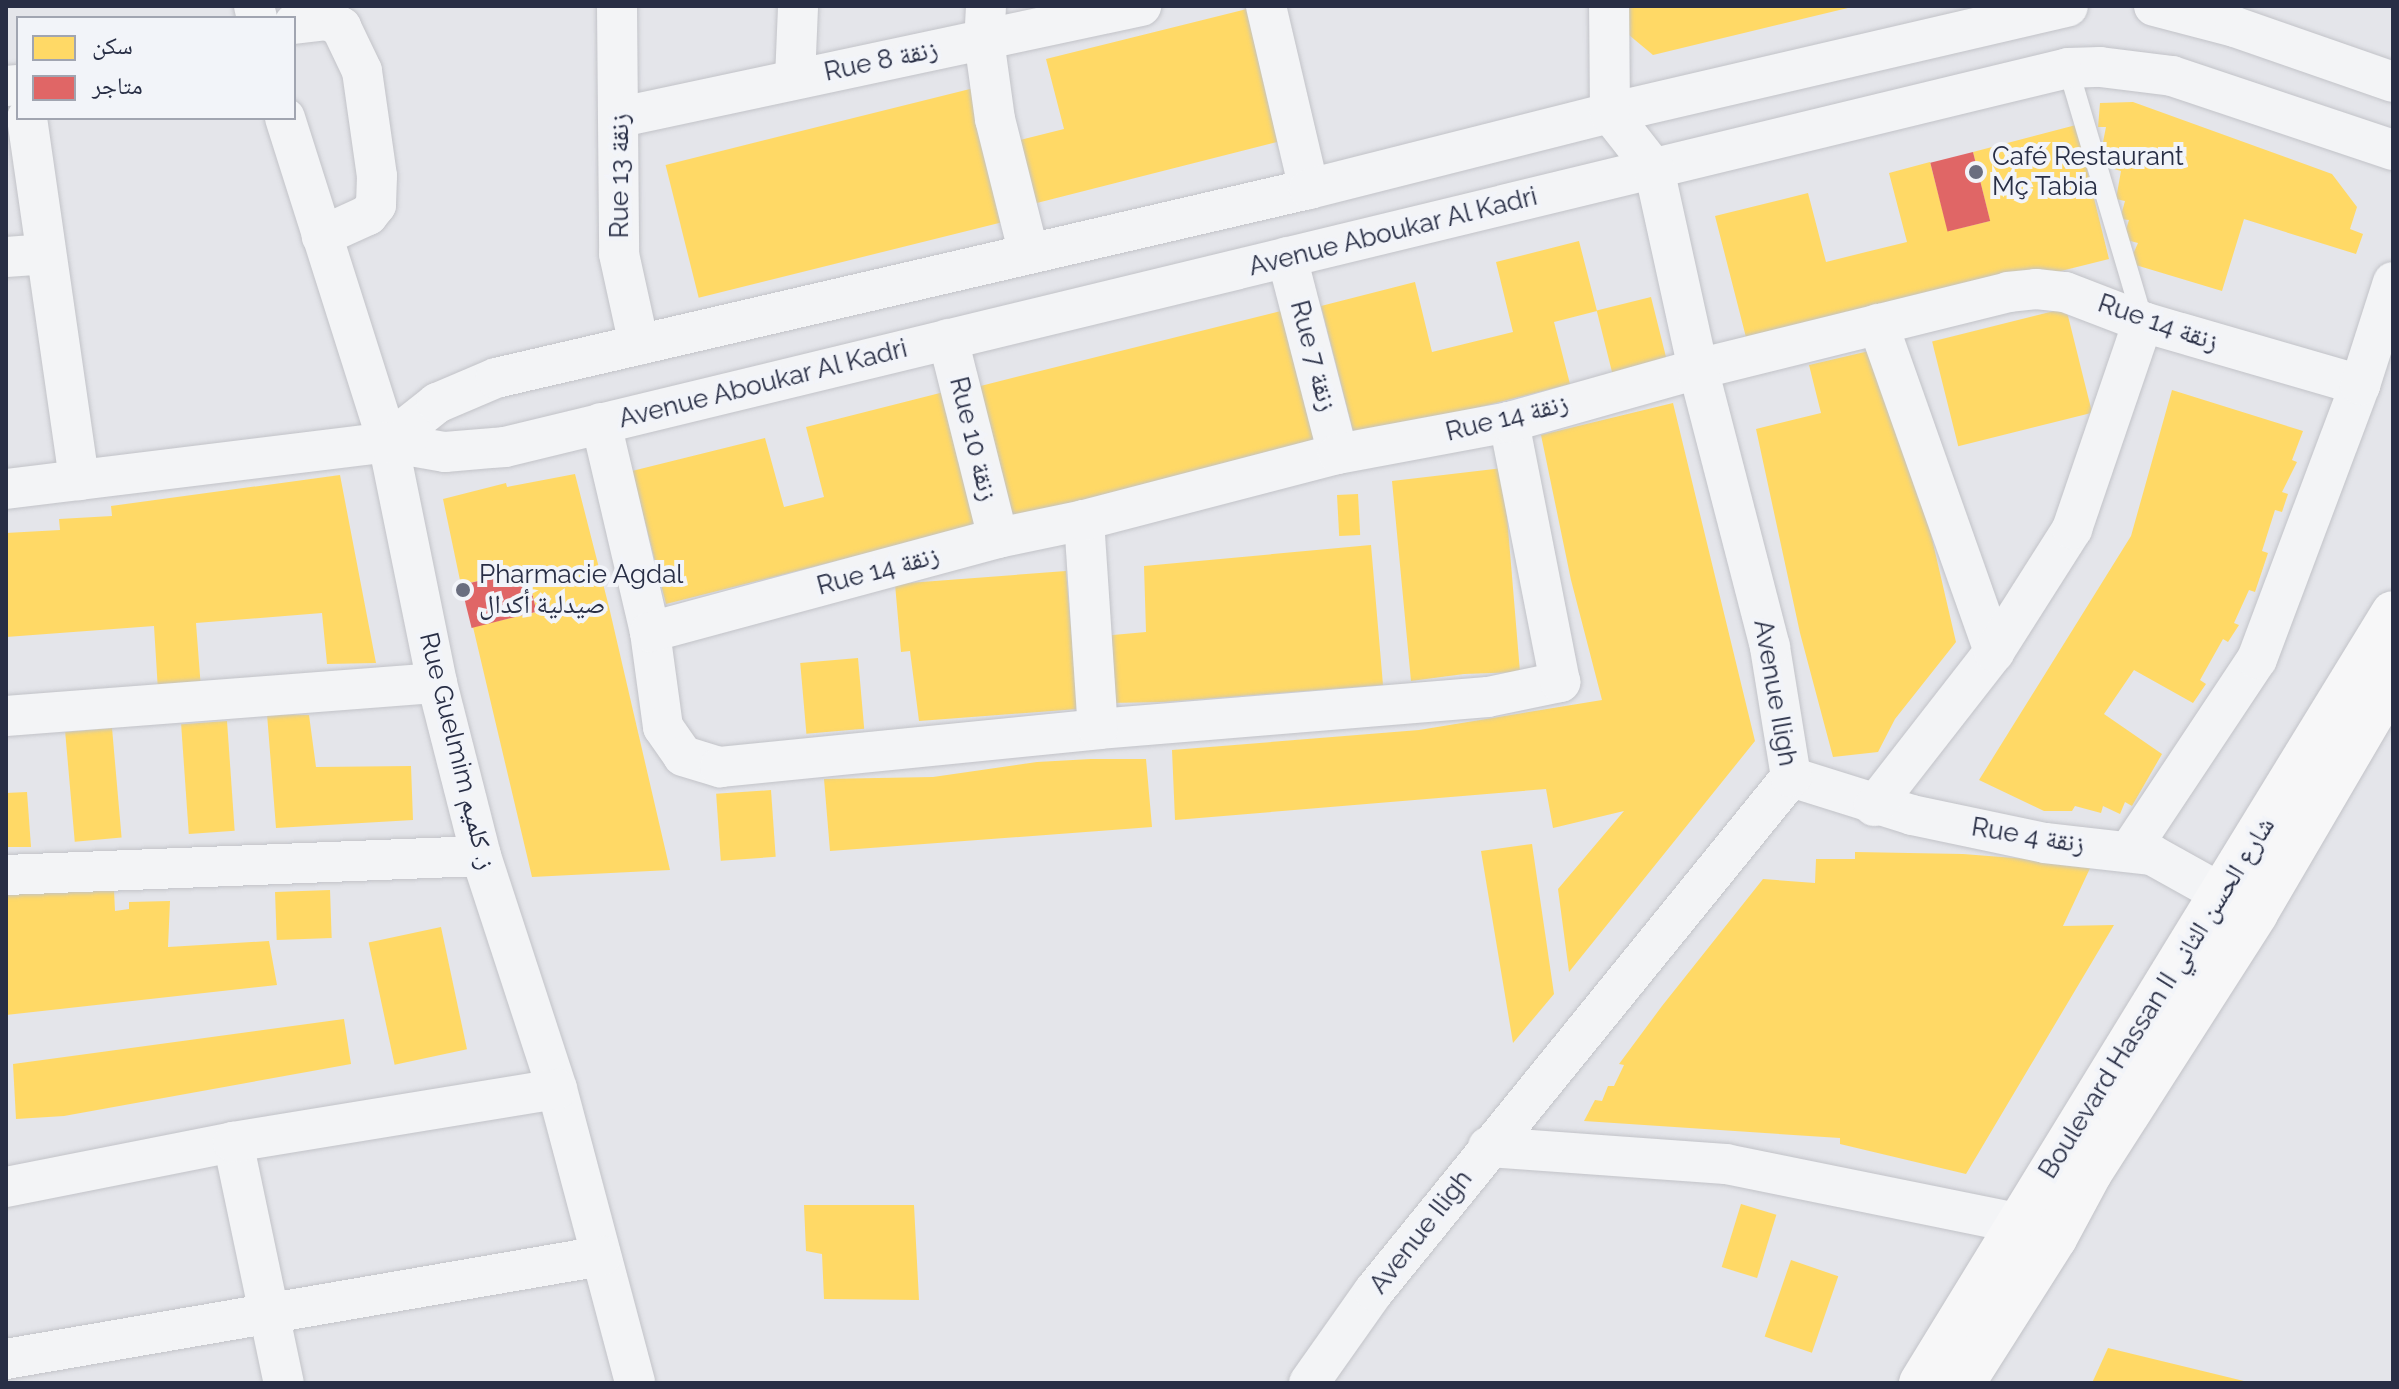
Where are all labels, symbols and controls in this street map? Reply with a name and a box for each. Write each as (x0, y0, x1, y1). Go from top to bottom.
legend (16, 16, 296, 120)
text: سكن (92, 31, 133, 60)
street label: Rue 8 زنقة (821, 34, 941, 88)
text: متاجر (92, 71, 143, 100)
street label: Rue 13 زنقة (604, 114, 636, 238)
place label: Café Restaurant Mç Tabia (1992, 141, 2184, 202)
marker: Café Restaurant Mç Tabia (1967, 163, 1985, 181)
street label: Avenue Aboukar Al Kadri (1244, 181, 1542, 283)
street label: Rue 14 زنقة (2094, 288, 2222, 358)
street label: Rue 7 زنقة (1283, 297, 1343, 415)
street label: Avenue Aboukar Al Kadri (614, 333, 912, 435)
street label: Rue 10 زنقة (943, 374, 1003, 504)
street label: Rue 14 زنقة (1443, 388, 1571, 448)
street label: Rue 14 زنقة (814, 540, 942, 602)
place label: Pharmacie Agdal صيدلية أكدال (479, 559, 684, 620)
marker: Pharmacie Agdal صيدلية أكدال (454, 581, 472, 599)
street label: Avenue Iligh (1747, 617, 1803, 769)
street label: Rue Guelmim ز. كلميم (412, 629, 502, 873)
street label: Rue 4 زنقة (1969, 812, 2087, 860)
street label: Boulevard Hassan II شارع الحسن الثاني (2032, 812, 2282, 1184)
street label: Avenue Iligh (1363, 1164, 1479, 1300)

